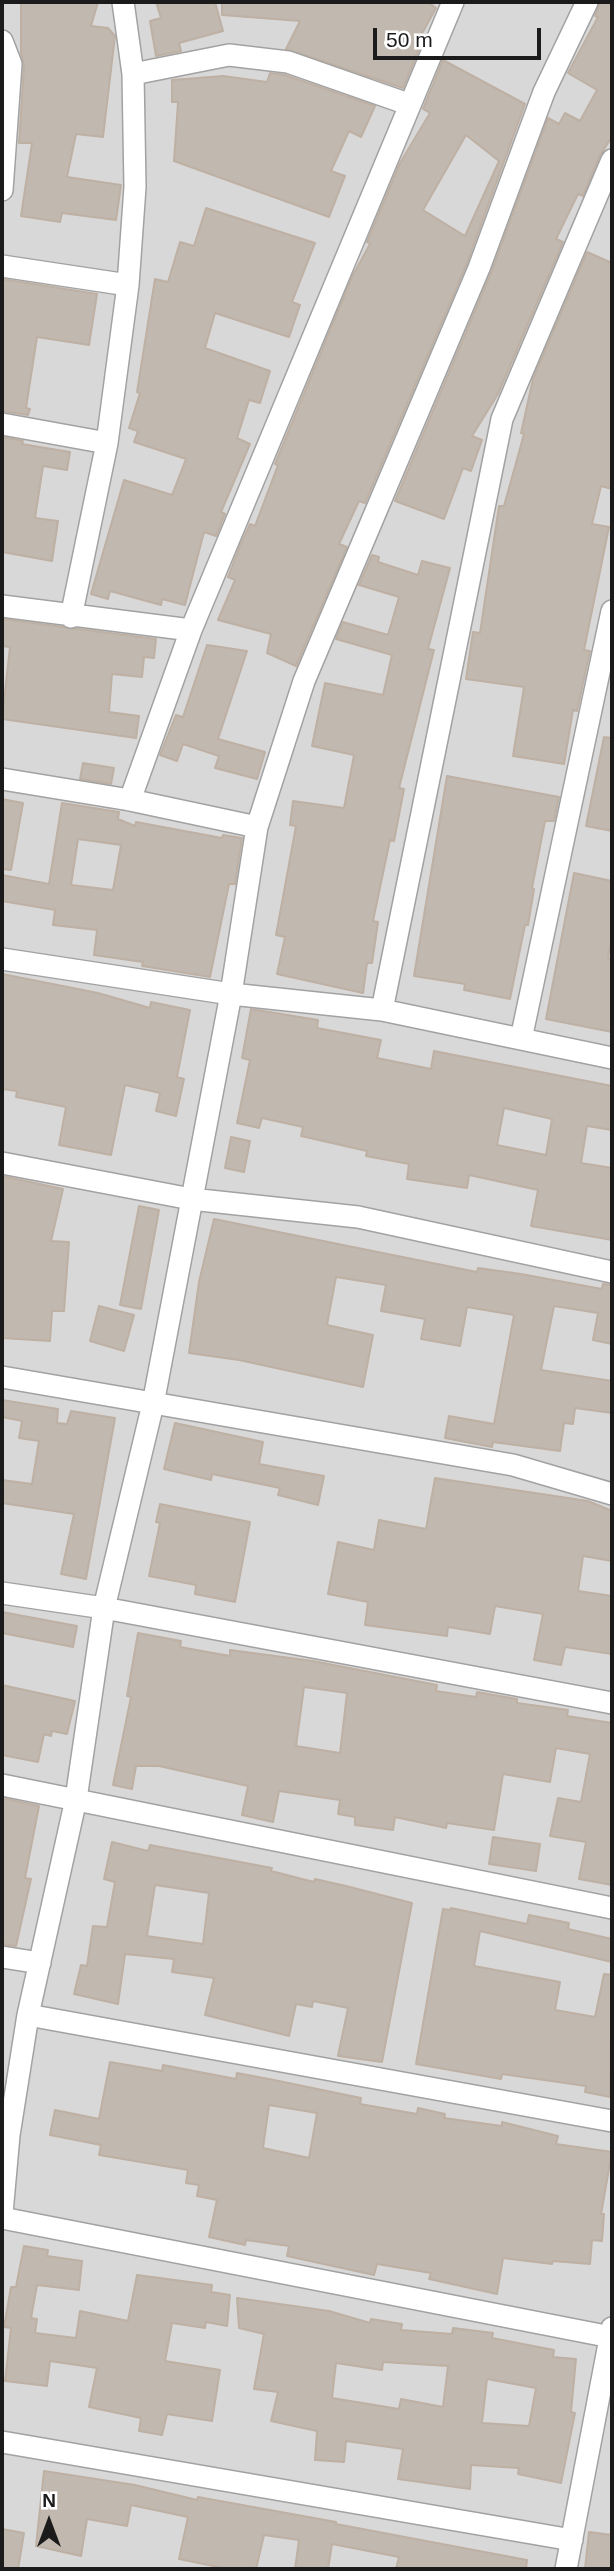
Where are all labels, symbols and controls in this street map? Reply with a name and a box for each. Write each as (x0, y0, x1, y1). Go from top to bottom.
scale bar (376, 14, 544, 58)
text: 50 m (386, 28, 433, 51)
north arrow (14, 2487, 84, 2557)
text: N (42, 2490, 56, 2511)

